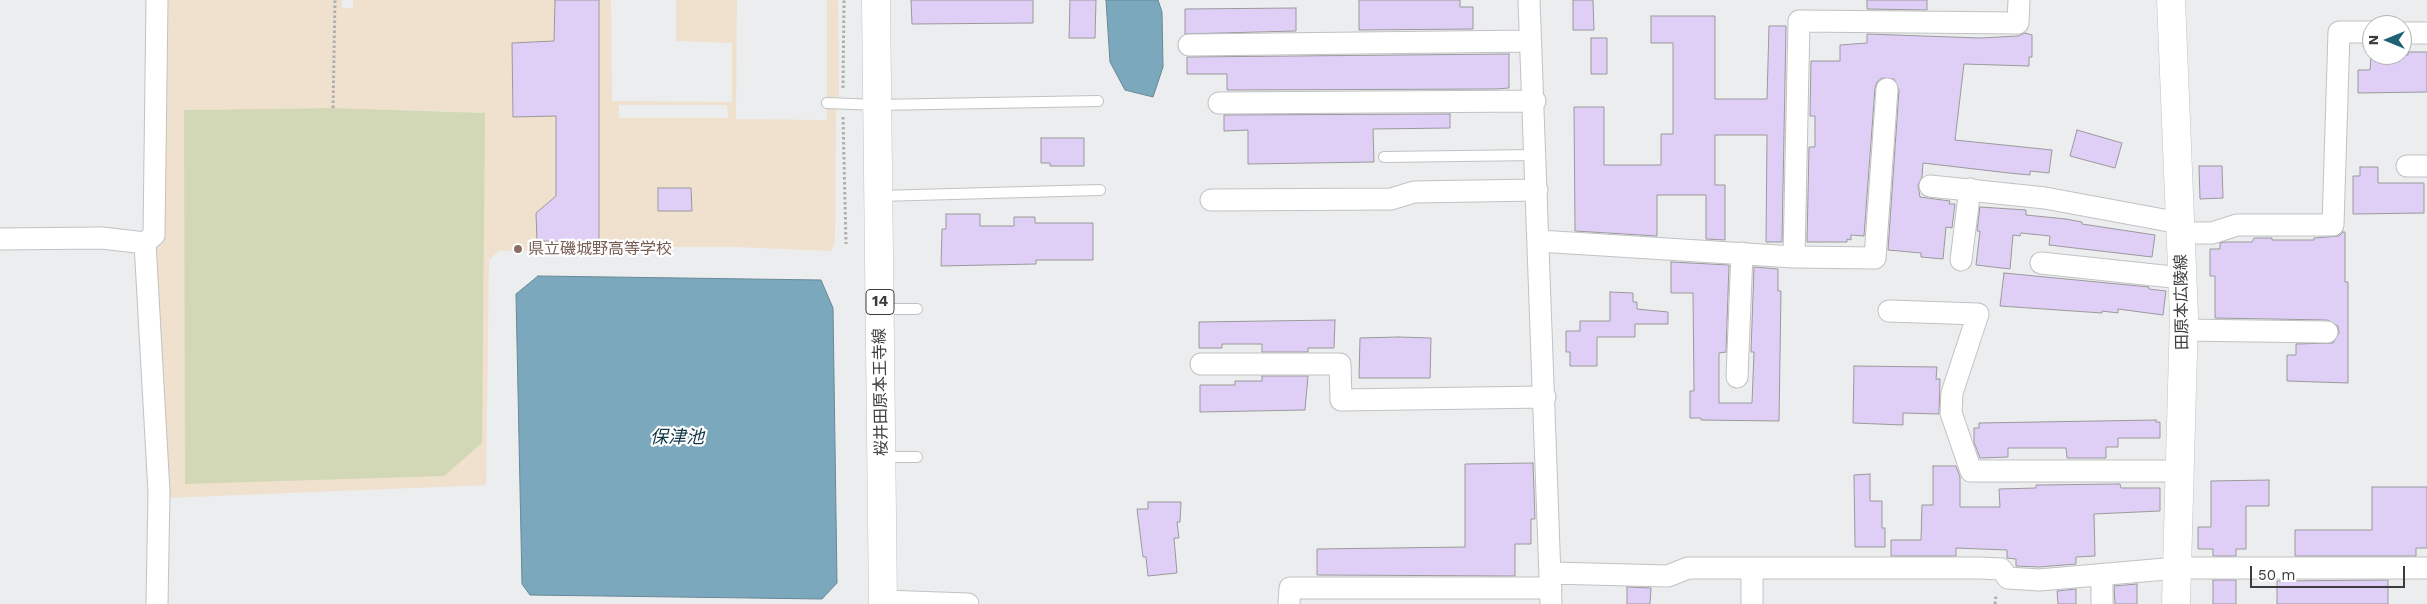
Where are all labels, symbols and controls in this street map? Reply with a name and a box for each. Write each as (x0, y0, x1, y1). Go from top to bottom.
north arrow (2362, 15, 2412, 65)
text: N (2365, 35, 2381, 45)
place label: 県立磯城野高等学校 (528, 239, 672, 259)
marker: 県立磯城野高等学校 (512, 243, 524, 255)
street label: 田原本広陵線 (2172, 254, 2192, 350)
road number: 14 (866, 290, 894, 314)
street label: 桜井田原本王寺線 (870, 328, 892, 456)
water label: 保津池 (650, 427, 704, 449)
scale bar (2252, 556, 2407, 588)
text: 50 m (2258, 566, 2295, 584)

